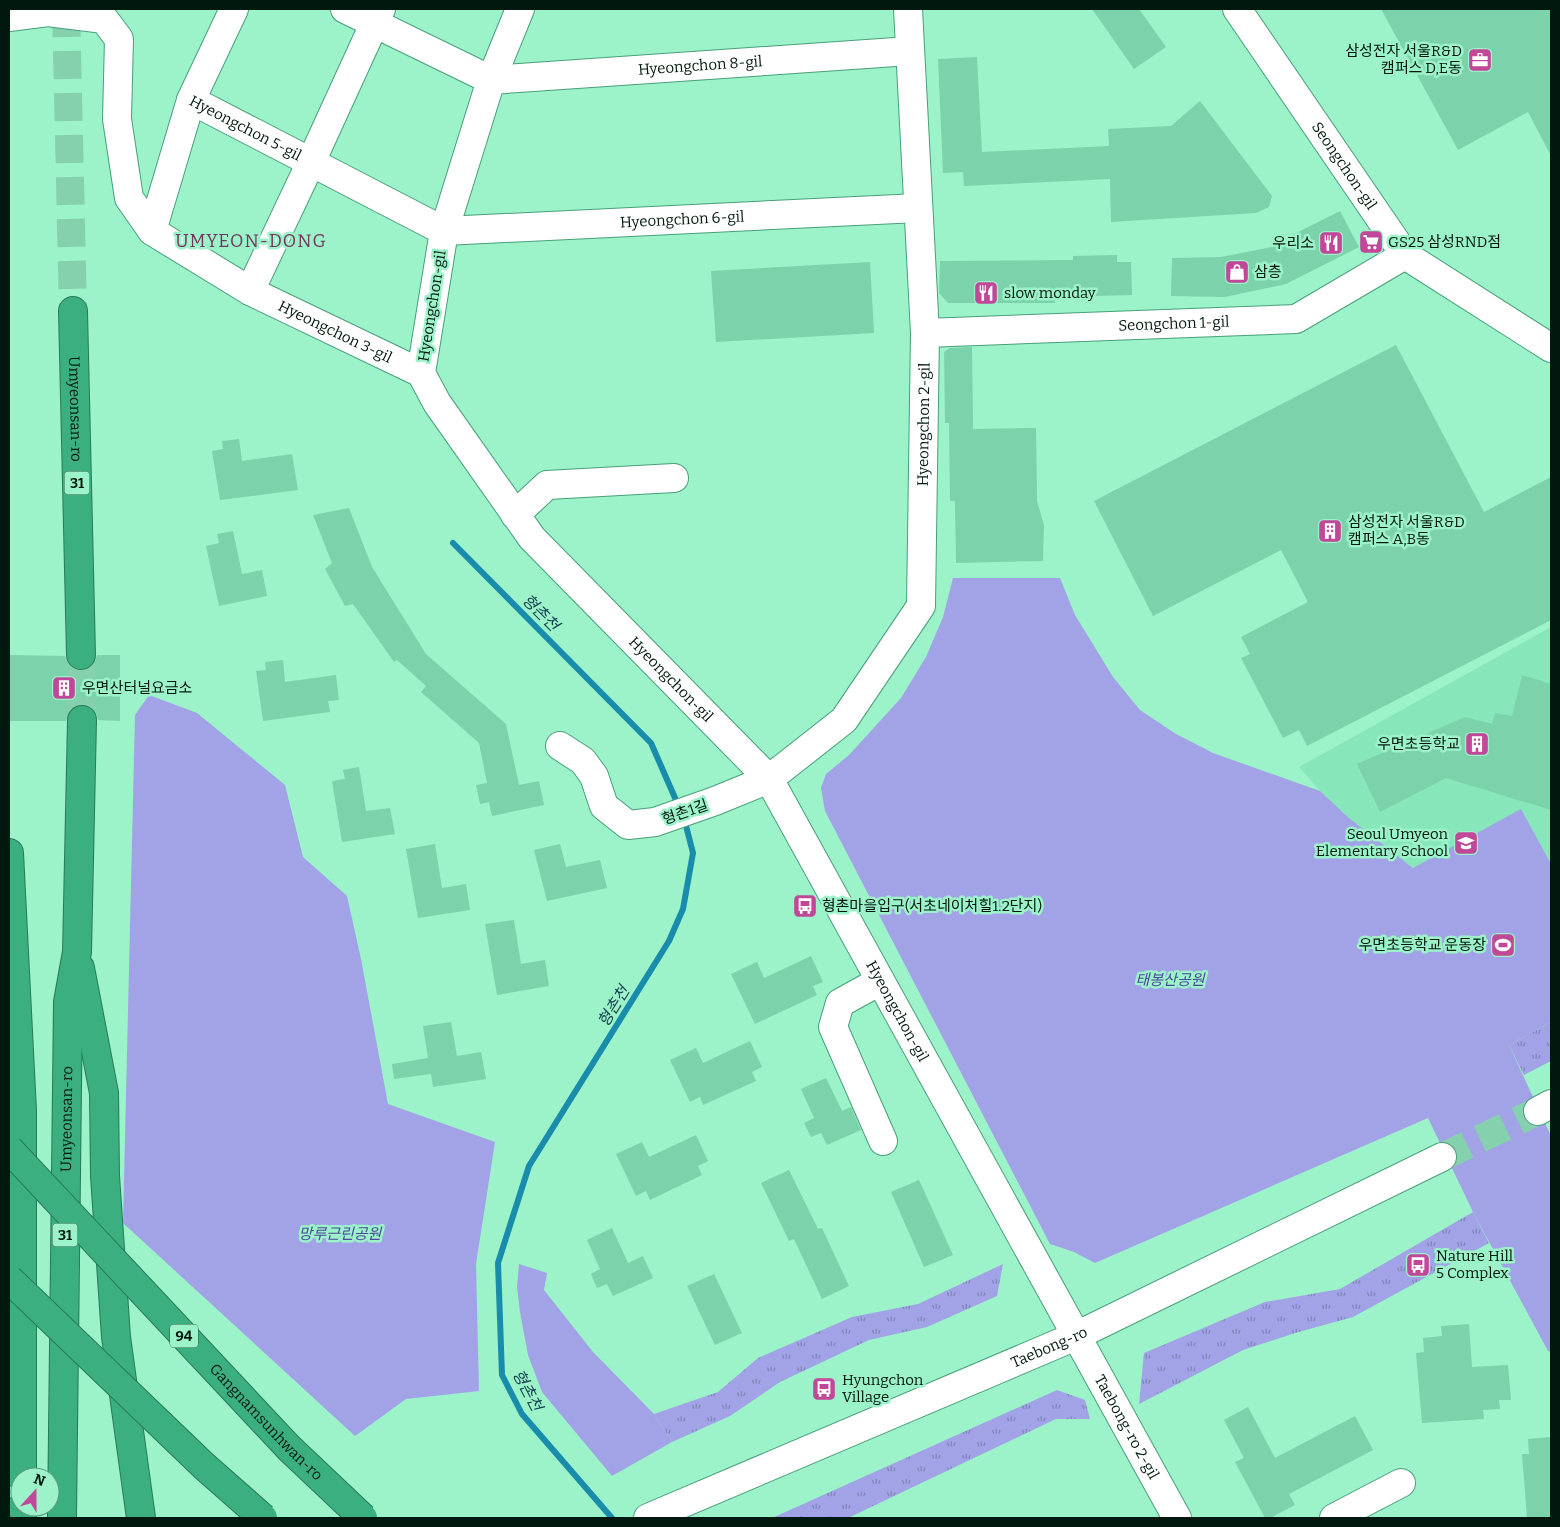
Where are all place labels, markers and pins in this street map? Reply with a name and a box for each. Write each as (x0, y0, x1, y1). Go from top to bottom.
place label: 삼성전자 서울R&D 캠퍼스 D,E동 (1345, 42, 1462, 77)
office icon: 삼성전자 서울R&D 캠퍼스 D,E동 (1467, 47, 1493, 73)
supermarket icon: GS25 삼성RND점 (1358, 229, 1384, 255)
restaurant icon: 우리소 (1318, 230, 1344, 256)
place label: GS25 삼성RND점 (1388, 233, 1501, 251)
place label: 우리소 (1273, 234, 1314, 252)
shop icon: 삼층 (1224, 259, 1250, 285)
place label: 삼층 (1254, 263, 1282, 281)
restaurant icon: slow monday (973, 280, 999, 306)
place label: slow monday (1004, 284, 1096, 302)
place label: 삼성전자 서울R&D 캠퍼스 A,B동 (1348, 513, 1465, 548)
building icon: 삼성전자 서울R&D 캠퍼스 A,B동 (1317, 518, 1343, 544)
building icon: 우면산터널요금소 (51, 675, 77, 701)
place label: 우면산터널요금소 (82, 679, 193, 697)
building icon: 우면초등학교 (1464, 731, 1490, 757)
place label: 우면초등학교 (1377, 735, 1460, 753)
place label: Seoul Umyeon Elementary School (1316, 825, 1449, 860)
school or university icon: Seoul Umyeon Elementary School (1453, 830, 1479, 856)
bus stop icon: 형촌마을입구(서초네이처힐1.2단지) (792, 893, 818, 919)
place label: 형촌마을입구(서초네이처힐1.2단지) (822, 897, 1042, 915)
sports icon: 우면초등학교 운동장 (1490, 932, 1516, 958)
place label: 우면초등학교 운동장 (1359, 936, 1486, 954)
place label: Nature Hill 5 Complex (1436, 1247, 1513, 1282)
bus stop icon: Nature Hill 5 Complex (1405, 1252, 1431, 1278)
place label: Hyungchon Village (842, 1371, 924, 1406)
bus stop icon: Hyungchon Village (811, 1376, 837, 1402)

